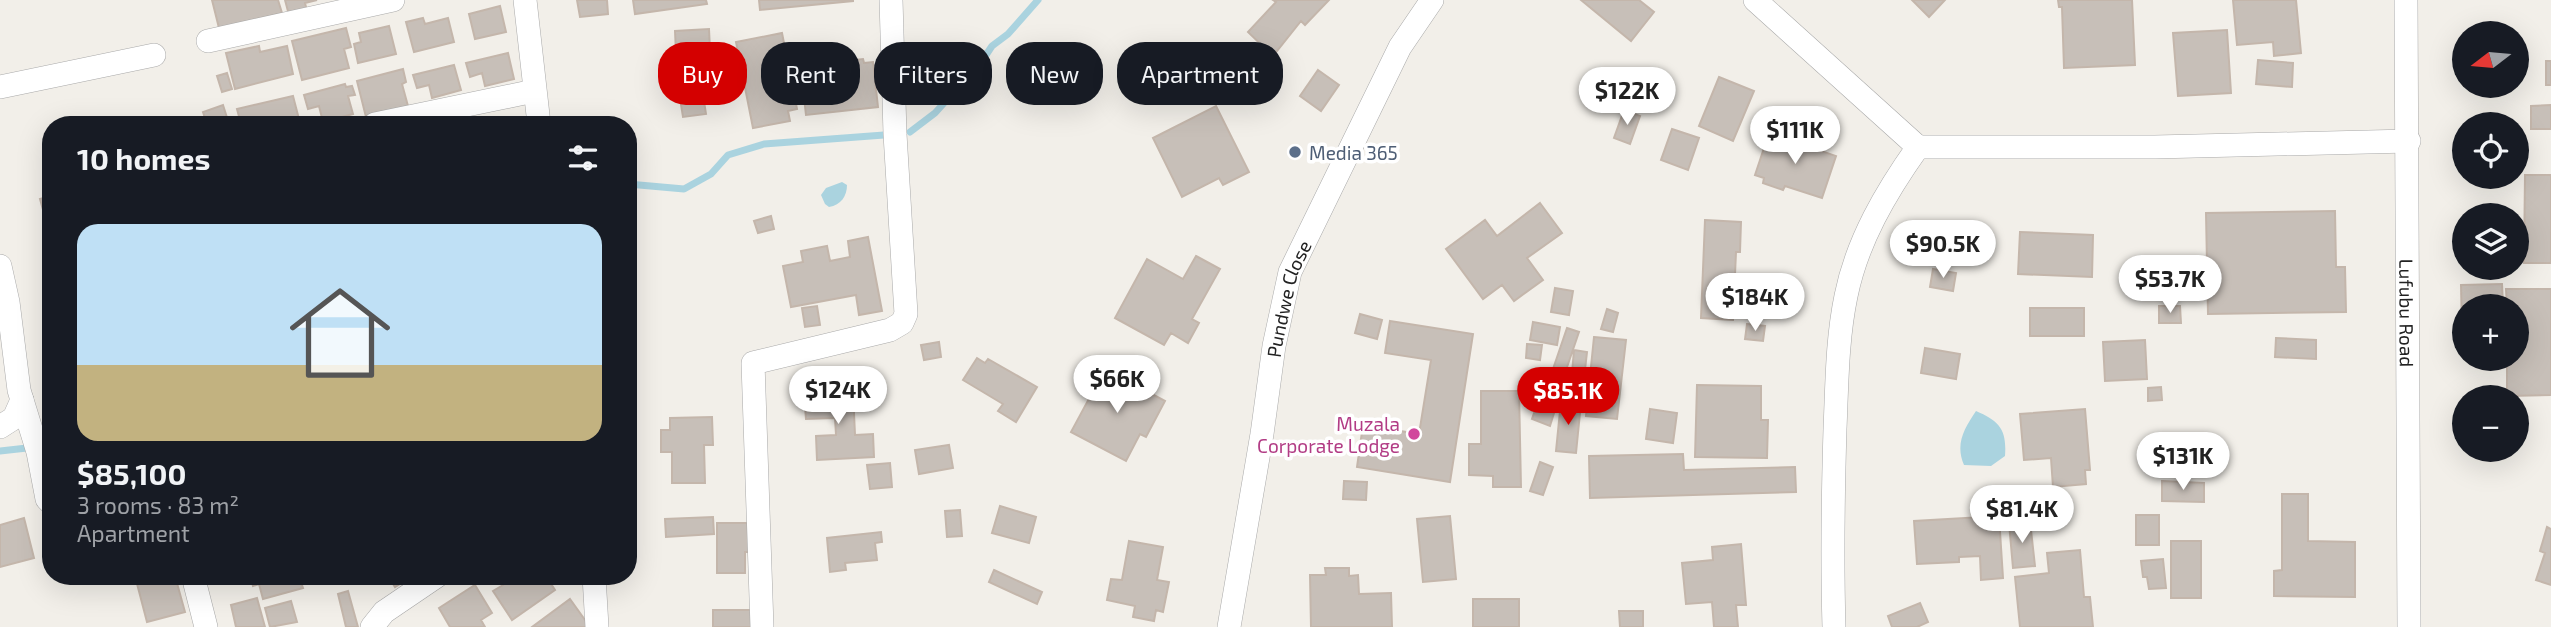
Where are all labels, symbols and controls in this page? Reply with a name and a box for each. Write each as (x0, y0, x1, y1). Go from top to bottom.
north arrow (2452, 21, 2529, 98)
map controls (2452, 21, 2529, 462)
chip: Buy (658, 42, 747, 105)
chip: Rent (761, 42, 860, 105)
chip: Filters (874, 42, 992, 105)
chip: New (1006, 42, 1103, 105)
chip: Apartment (1117, 42, 1283, 105)
pin: $122K (1578, 68, 1676, 127)
text: $122K (1595, 76, 1659, 104)
pin: $111K (1746, 106, 1844, 166)
button: locate (2452, 112, 2529, 189)
text: $111K (1766, 115, 1824, 143)
icon: filters (564, 139, 602, 177)
text: 10 homes (77, 140, 210, 176)
place label: Media 365 (1309, 141, 1398, 164)
marker: Media 365 (1287, 144, 1303, 160)
button: layers (2452, 203, 2529, 280)
pin: $90.5K (1886, 220, 2000, 280)
text: $90.5K (1906, 229, 1980, 257)
street label: Pundwe Close (1261, 236, 1315, 359)
pin: $53.7K (2113, 256, 2227, 315)
street label: Lufubu Road (2396, 259, 2419, 367)
text: $53.7K (2135, 264, 2205, 292)
icon: home (277, 270, 403, 396)
pin: $184K (1706, 274, 1804, 333)
text: $184K (1722, 282, 1788, 310)
button: + (2452, 294, 2529, 371)
pin: $66K (1076, 356, 1158, 415)
text: $66K (1089, 364, 1145, 392)
pin: $124K (789, 366, 887, 426)
pin: $85.1K (1511, 368, 1625, 427)
text: $124K (805, 375, 871, 403)
text: $85.1K (1533, 376, 1603, 404)
button: − (2452, 385, 2529, 462)
place label: Muzala Corporate Lodge (1257, 412, 1400, 457)
marker: Muzala Corporate Lodge (1406, 426, 1422, 442)
pin: $131K (2134, 433, 2232, 492)
text: $131K (2153, 441, 2213, 469)
text: $85,100 (77, 455, 186, 491)
pin: $81.4K (1965, 486, 2079, 545)
text: 3 rooms · 83 m² (77, 491, 239, 519)
text: $81.4K (1986, 494, 2058, 522)
text: Apartment (77, 519, 190, 547)

